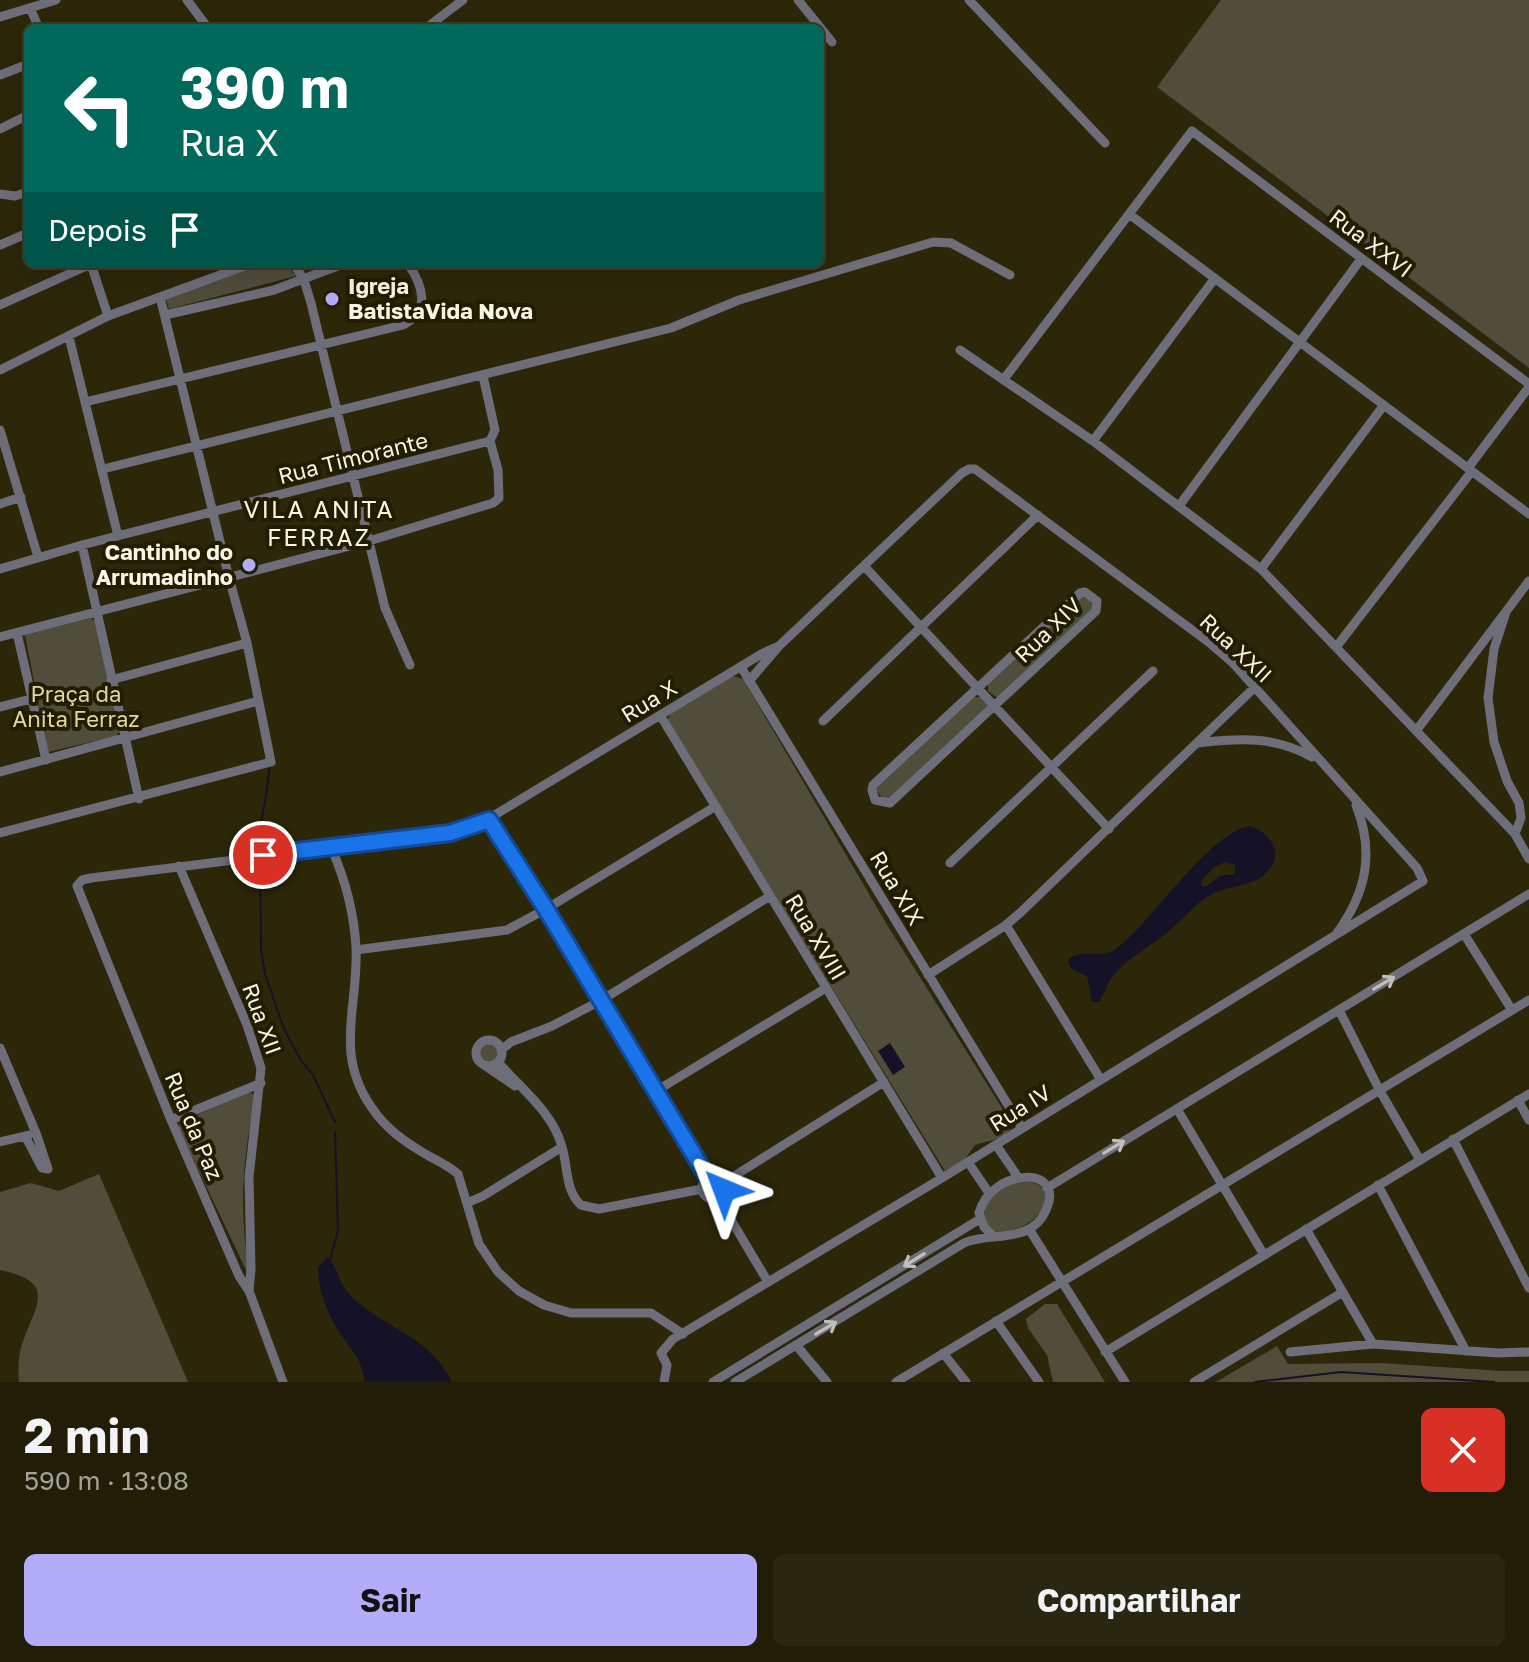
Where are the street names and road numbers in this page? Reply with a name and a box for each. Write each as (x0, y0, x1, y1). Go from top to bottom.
street label: Rua XXVI (1324, 203, 1418, 283)
street label: Rua Timorante (275, 426, 431, 489)
street label: Rua XIV (1009, 591, 1087, 668)
street label: Rua XXII (1195, 607, 1278, 688)
street label: Rua X (616, 673, 682, 728)
street label: Rua XIX (865, 846, 930, 930)
street label: Rua XVIII (780, 889, 853, 985)
street label: Rua XII (237, 979, 288, 1058)
street label: Rua da Paz (160, 1068, 229, 1184)
street label: Rua IV (984, 1078, 1056, 1137)

